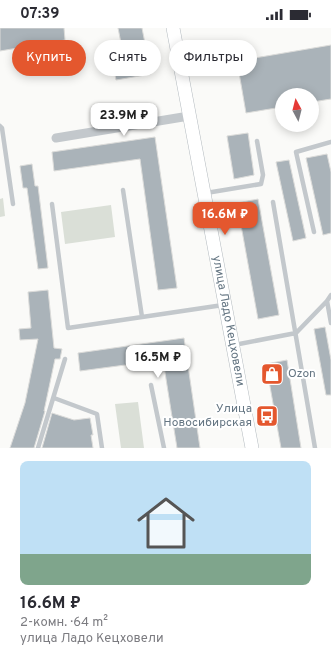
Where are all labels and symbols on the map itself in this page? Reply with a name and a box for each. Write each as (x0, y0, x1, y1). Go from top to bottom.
north arrow (275, 88, 319, 132)
pin: 23.9M ₽ (87, 103, 161, 137)
pin: 16.6M ₽ (188, 202, 262, 236)
street label: улица Ладо Кецховели (208, 254, 248, 388)
pin: 16.5M ₽ (121, 345, 195, 379)
shop icon: Ozon (259, 361, 285, 387)
place label: Ozon (288, 366, 316, 382)
place label: Улица Новосибирская (163, 401, 252, 431)
bus stop icon: Улица Новосибирская (254, 403, 280, 429)

